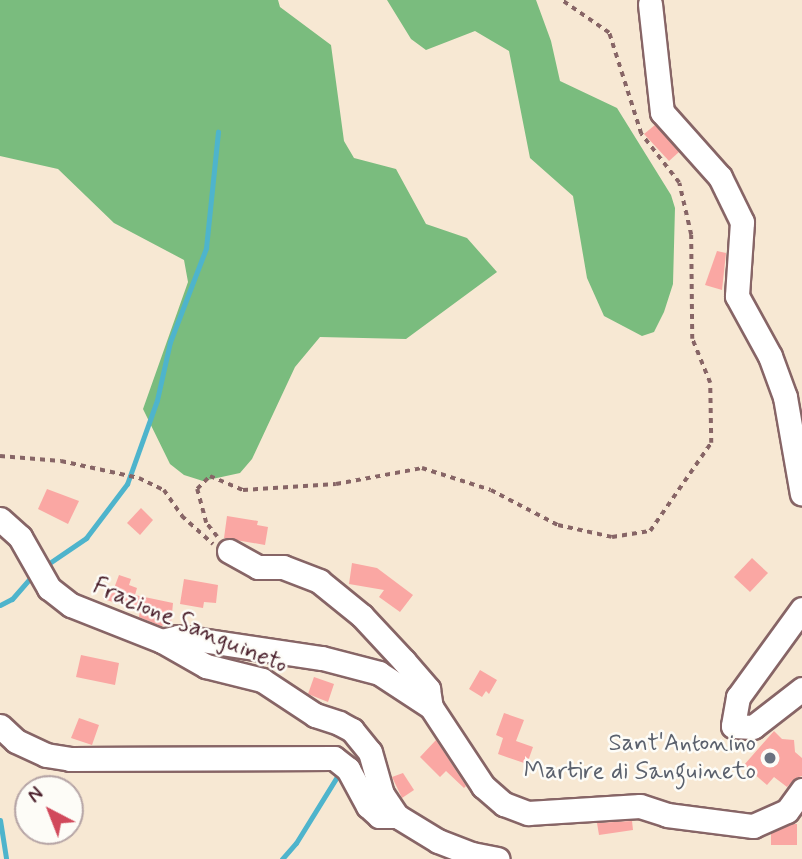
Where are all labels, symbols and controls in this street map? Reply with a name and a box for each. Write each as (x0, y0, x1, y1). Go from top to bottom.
street label: Frazione Sanguineto (93, 574, 287, 678)
place label: Sant'Antonino Martire di Sanguineto (540, 730, 756, 786)
marker: Sant'Antonino Martire di Sanguineto (762, 750, 778, 766)
north arrow (14, 775, 84, 845)
text: N (23, 782, 49, 809)

